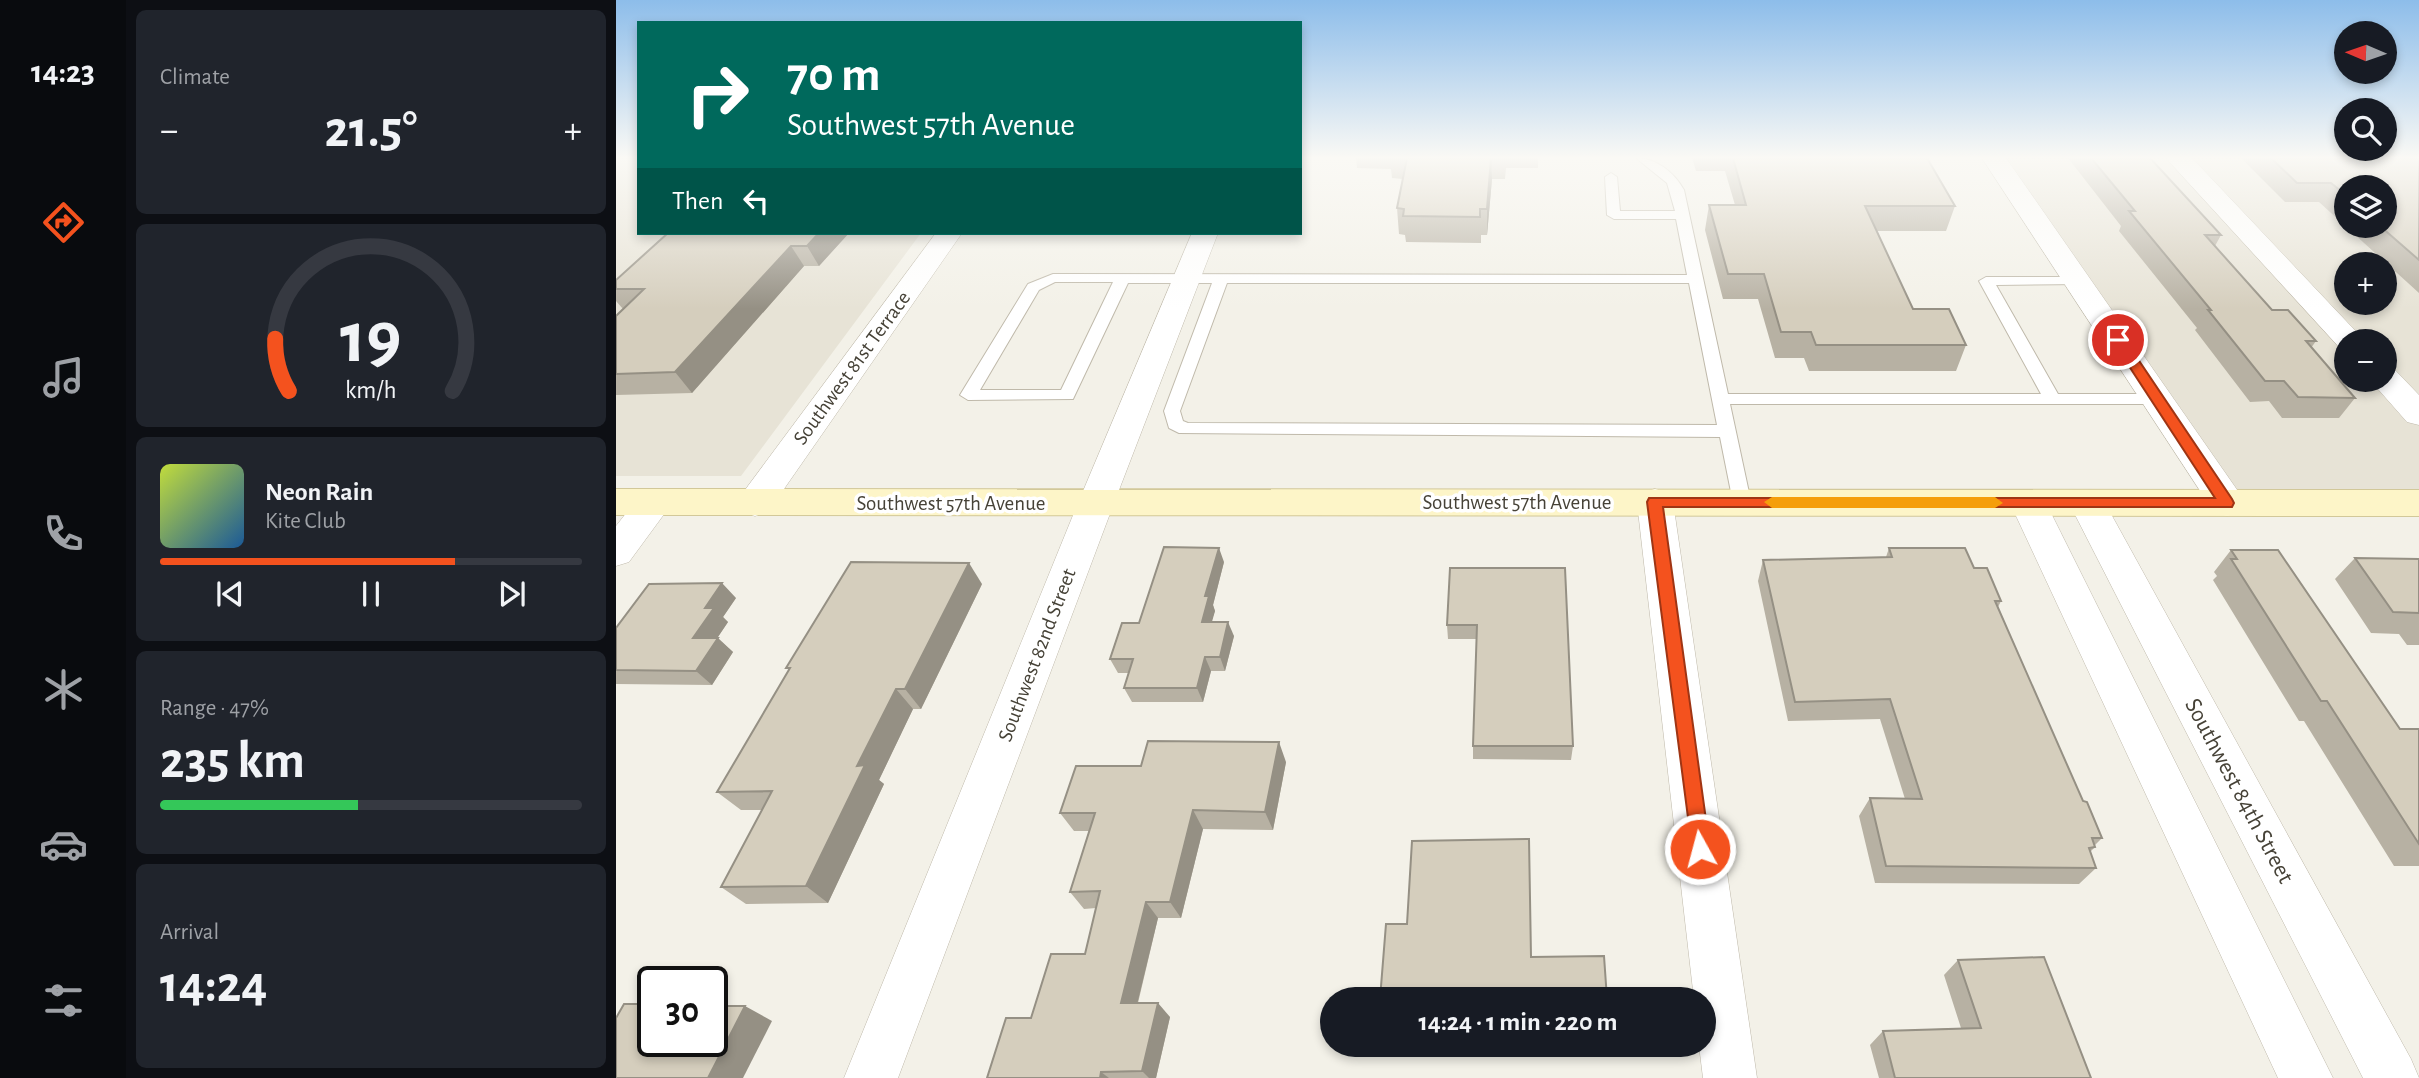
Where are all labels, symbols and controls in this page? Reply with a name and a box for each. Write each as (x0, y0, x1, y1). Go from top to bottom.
north arrow (2334, 21, 2398, 84)
map controls (2334, 21, 2397, 392)
icon: right (672, 49, 763, 140)
text: 70 m (787, 51, 881, 100)
text: 14:23 (31, 56, 95, 88)
text: Climate (160, 66, 230, 89)
button: search (2334, 98, 2397, 161)
text: 21.5° (325, 104, 417, 156)
text: Southwest 57th Avenue (787, 109, 1075, 141)
text: − (160, 112, 178, 150)
text: + (564, 112, 582, 150)
button: layers (2334, 175, 2397, 238)
icon: left (737, 182, 775, 220)
text: Then (672, 188, 723, 214)
icon: directions (39, 198, 88, 247)
button: + (2334, 252, 2397, 315)
street label: Southwest 81st Terrace (790, 288, 914, 448)
text: 19 (340, 304, 402, 377)
pin (2088, 310, 2148, 370)
icon: arrive (2099, 321, 2137, 359)
button: − (2334, 329, 2397, 392)
icon: music (39, 353, 88, 402)
text: km/h (345, 378, 397, 403)
text: Neon Rain (265, 479, 373, 505)
street label: Southwest 57th Avenue (1422, 492, 1612, 513)
street label: Southwest 57th Avenue (856, 493, 1046, 514)
icon: phone (39, 509, 88, 558)
text: Kite Club (265, 510, 346, 533)
street label: Southwest 82nd Street (994, 565, 1080, 744)
icon: previous (211, 575, 249, 613)
icon: pause (352, 575, 390, 613)
icon: next (493, 575, 531, 613)
icon: climate (39, 665, 88, 714)
street label: Southwest 84th Street (2180, 695, 2298, 888)
text: Range · 47% (160, 697, 269, 720)
text: 235 km (160, 735, 305, 787)
position arrow (1663, 812, 1737, 886)
icon: car (39, 820, 88, 869)
text: Arrival (160, 921, 219, 944)
text: 14:24 (160, 959, 267, 1011)
speed limit sign: 30 (637, 966, 728, 1057)
icon: filters (39, 976, 88, 1025)
text: 14:24 · 1 min · 220 m (1418, 1009, 1618, 1035)

